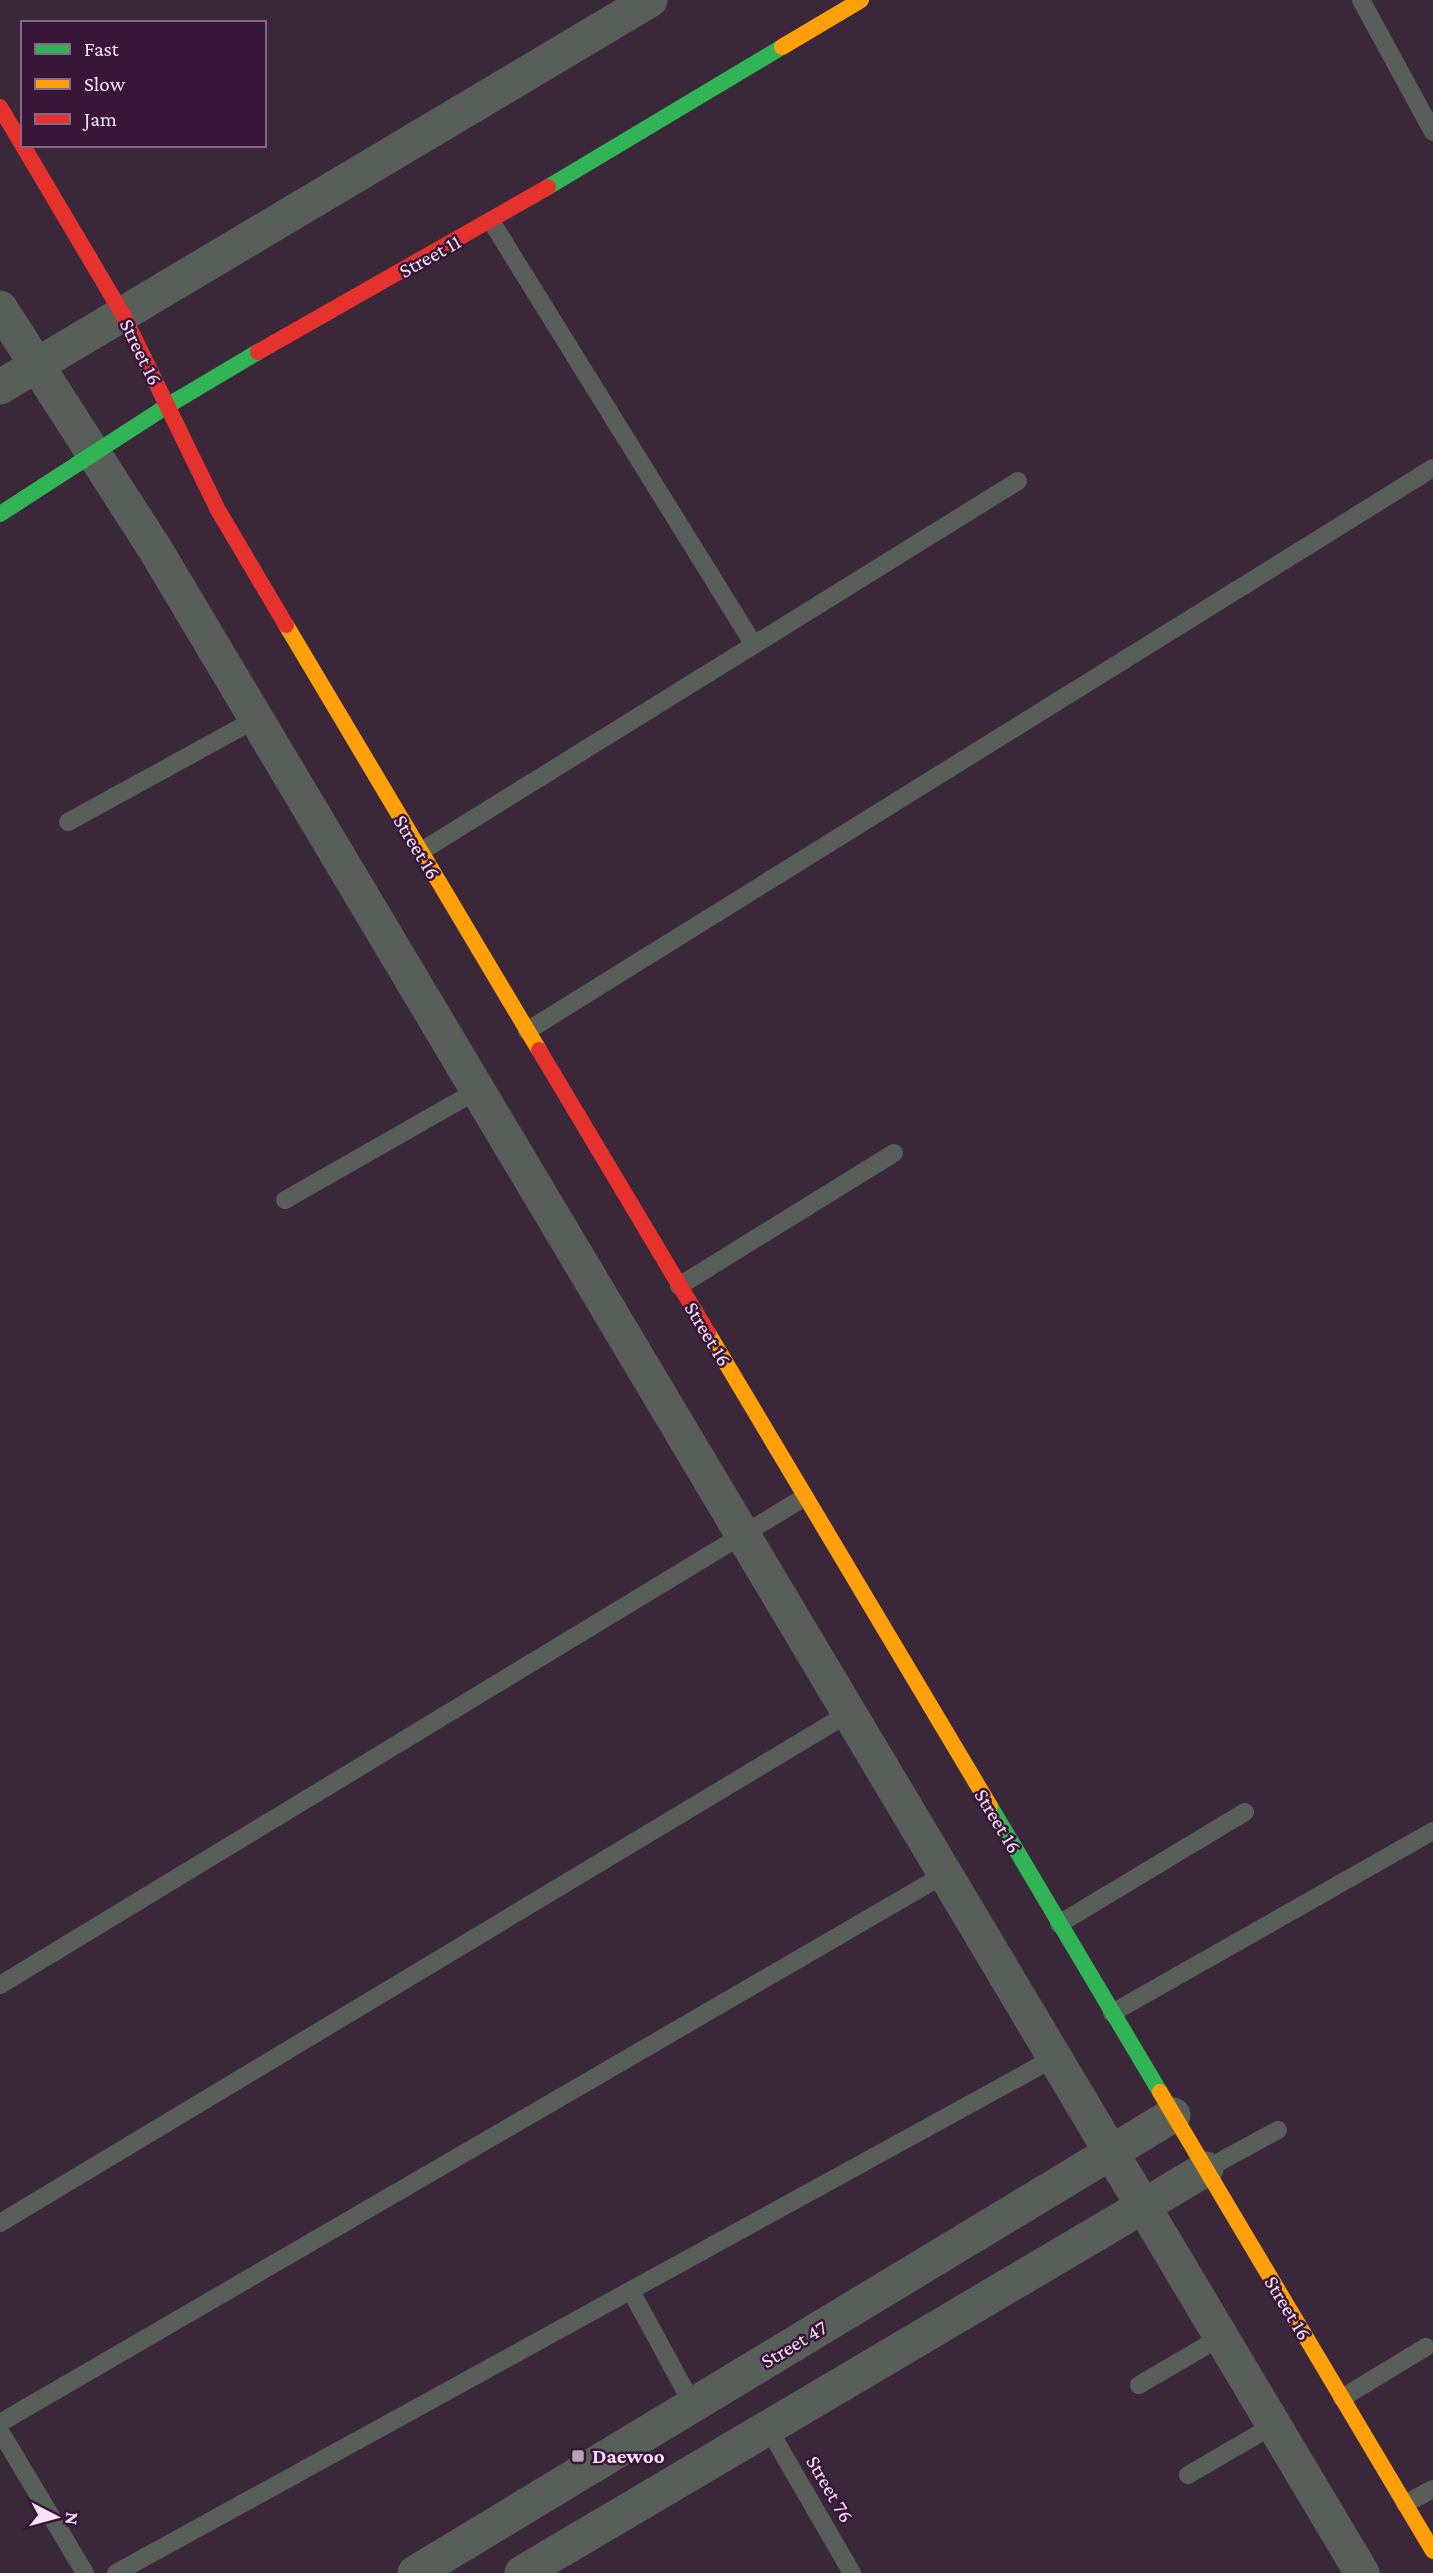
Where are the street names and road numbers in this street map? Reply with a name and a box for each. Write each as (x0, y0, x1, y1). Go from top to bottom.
street label: Street 11 (395, 229, 465, 283)
street label: Street 16 (115, 315, 167, 389)
street label: Street 16 (388, 810, 446, 884)
street label: Street 16 (679, 1297, 737, 1371)
street label: Street 16 (969, 1784, 1027, 1858)
street label: Street 16 (1259, 2271, 1317, 2345)
street label: Street 47 (757, 2315, 832, 2373)
street label: Street 76 (801, 2451, 859, 2527)

